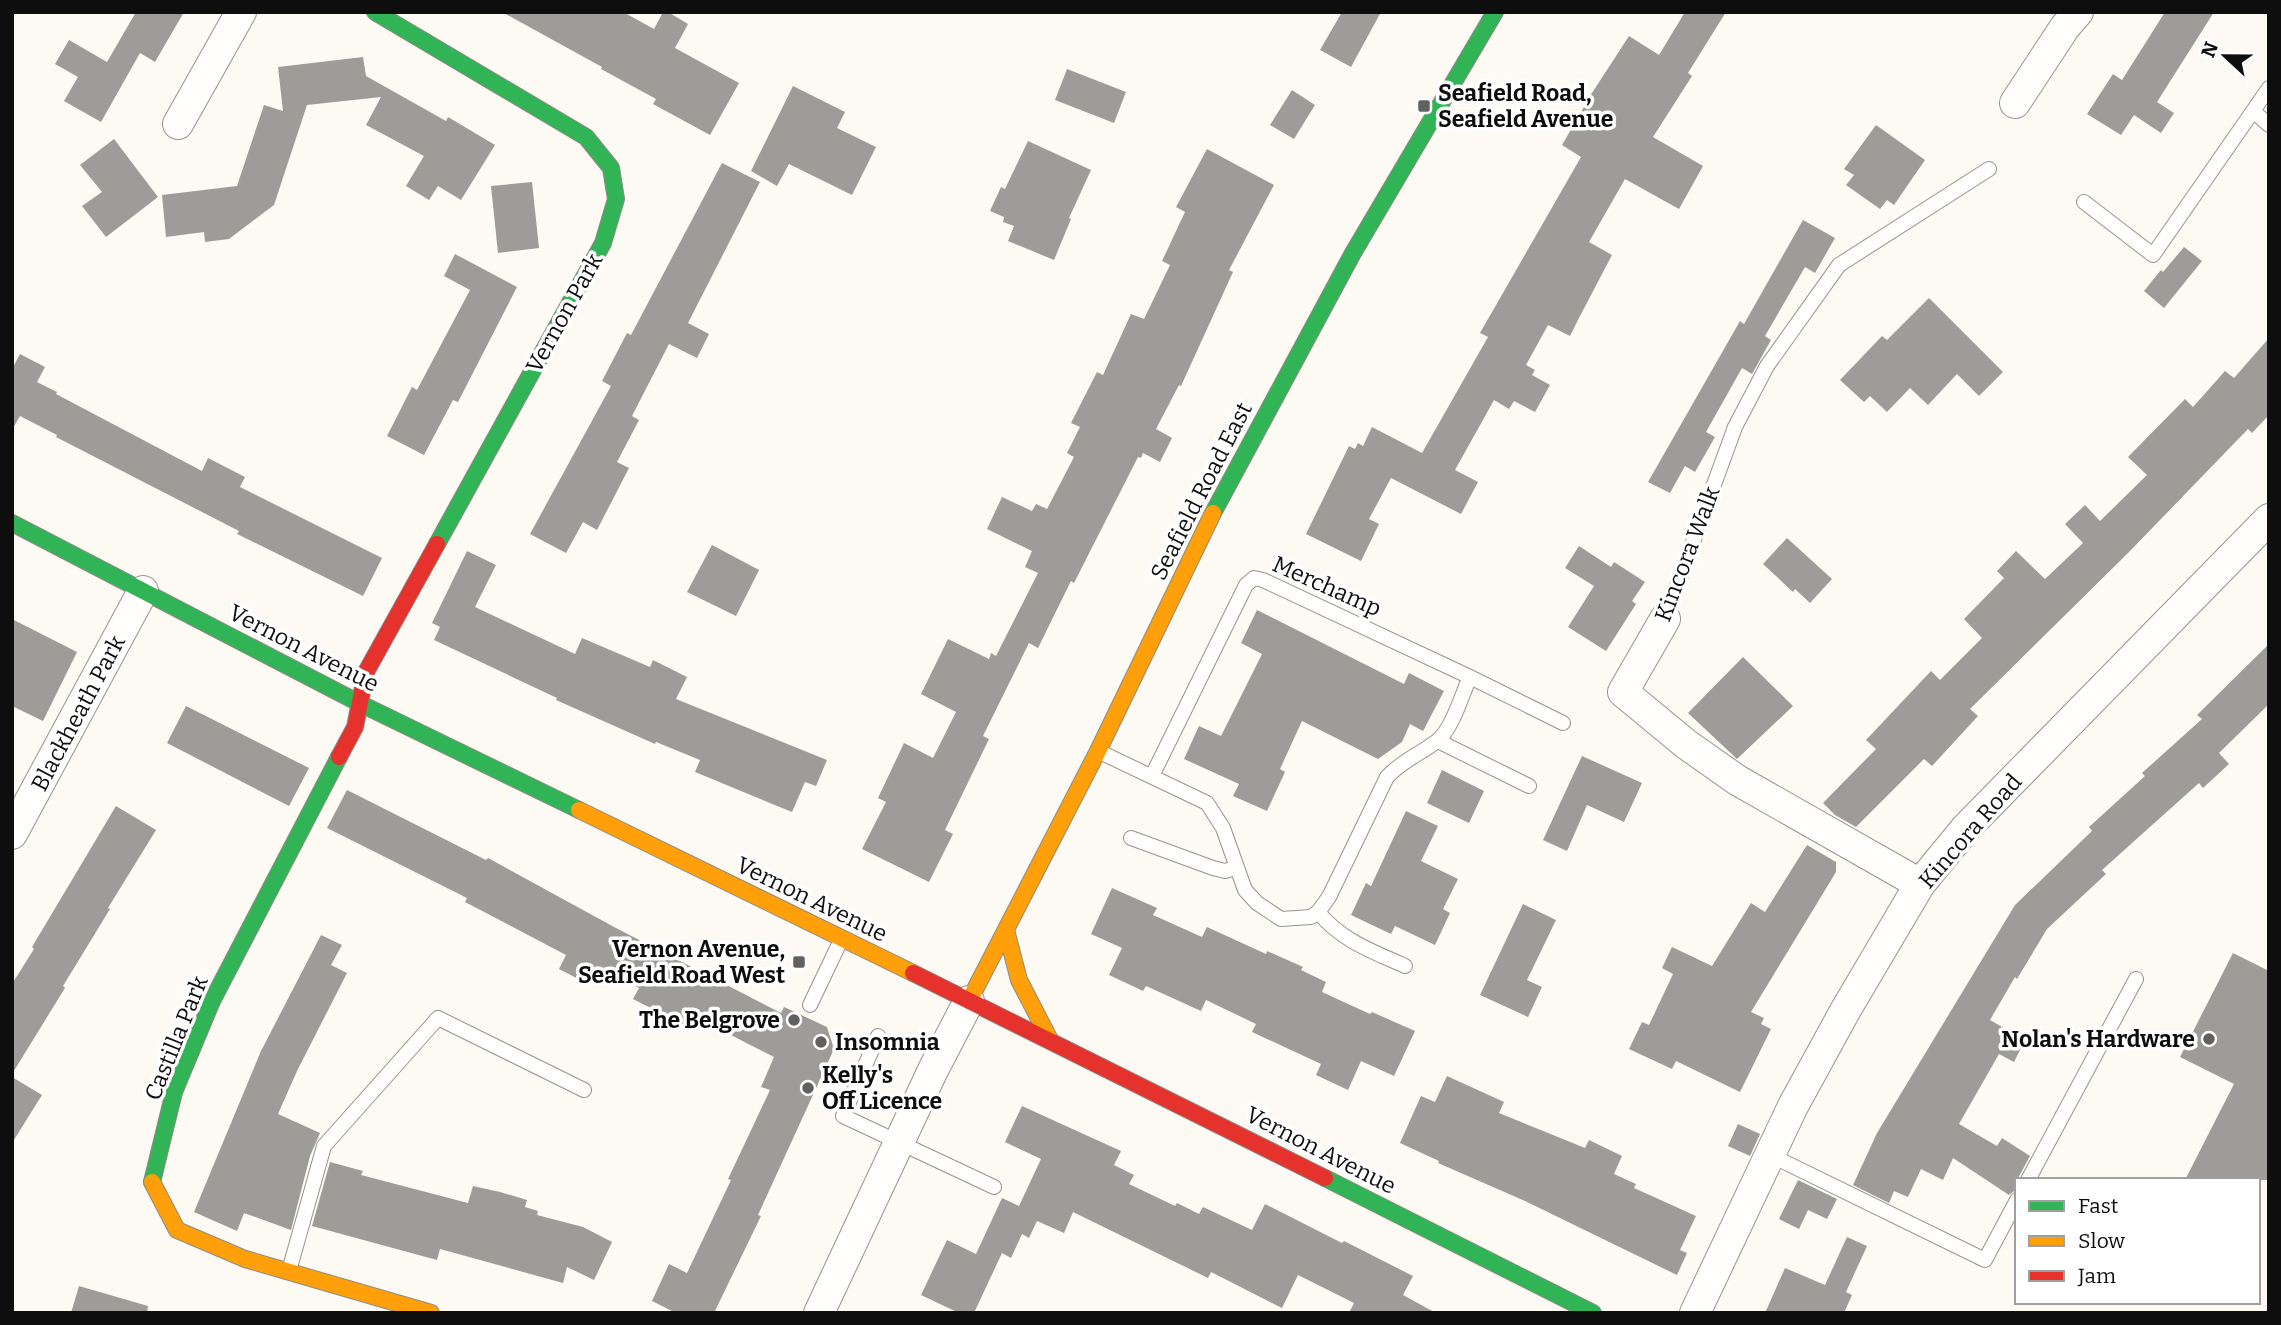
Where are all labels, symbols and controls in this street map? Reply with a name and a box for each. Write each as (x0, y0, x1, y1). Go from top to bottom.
north arrow (2190, 21, 2260, 91)
text: N (2196, 38, 2223, 61)
place label: Seafield Road, Seafield Avenue (1438, 79, 1613, 133)
marker: Seafield Road, Seafield Avenue (1416, 98, 1432, 114)
street label: Vernon Park (520, 248, 608, 378)
street label: Seafield Road East (1144, 397, 1258, 585)
street label: Kincora Walk (1648, 483, 1726, 625)
street label: Merchamp (1268, 550, 1386, 622)
street label: Vernon Avenue (224, 598, 384, 698)
street label: Blackheath Park (25, 630, 131, 796)
street label: Kincora Road (1913, 768, 2028, 894)
street label: Vernon Avenue (732, 850, 892, 948)
place label: Vernon Avenue, Seafield Road West (578, 935, 785, 989)
marker: Vernon Avenue, Seafield Road West (791, 954, 807, 970)
street label: Castilla Park (138, 972, 214, 1104)
place label: The Belgrove (639, 1006, 780, 1034)
marker: The Belgrove (786, 1012, 802, 1028)
place label: Nolan's Hardware (2001, 1025, 2195, 1053)
place label: Insomnia (835, 1028, 940, 1056)
marker: Nolan's Hardware (2201, 1031, 2217, 1047)
marker: Insomnia (813, 1034, 829, 1050)
place label: Kelly's Off Licence (822, 1061, 942, 1115)
marker: Kelly's Off Licence (800, 1080, 816, 1096)
street label: Vernon Avenue (1241, 1100, 1401, 1200)
legend (2015, 1178, 2260, 1304)
text: Fast (2078, 1193, 2119, 1219)
text: Slow (2078, 1228, 2125, 1254)
text: Jam (2077, 1263, 2116, 1289)

